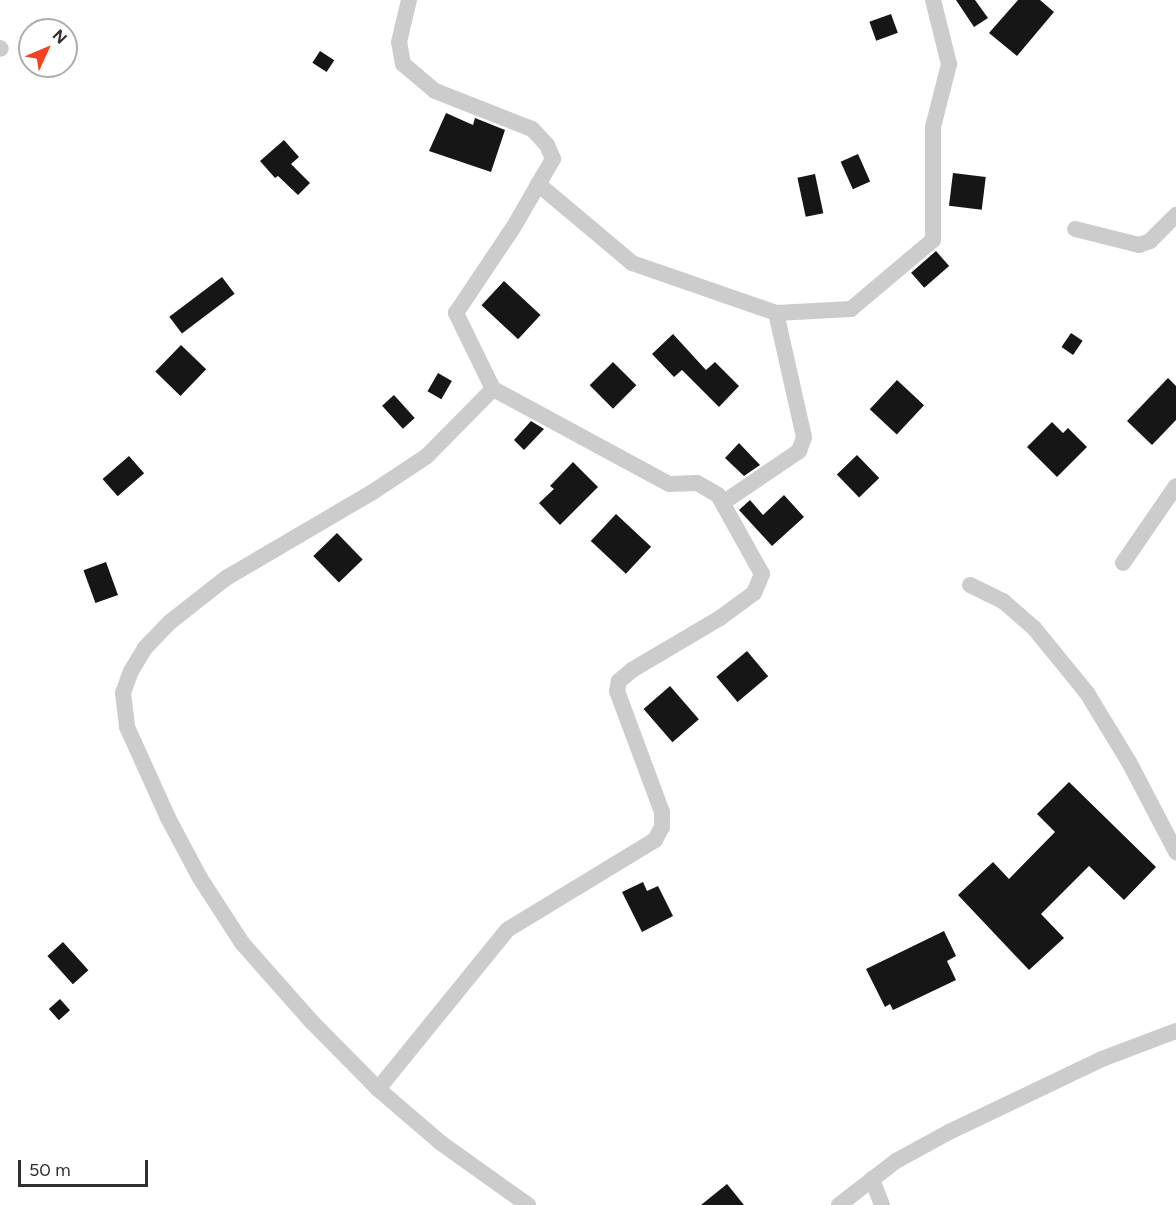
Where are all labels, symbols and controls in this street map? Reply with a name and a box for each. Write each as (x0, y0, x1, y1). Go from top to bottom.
north arrow (18, 18, 78, 78)
text: N (49, 25, 71, 48)
scale bar (21, 1148, 152, 1186)
text: 50 m (29, 1159, 71, 1181)

